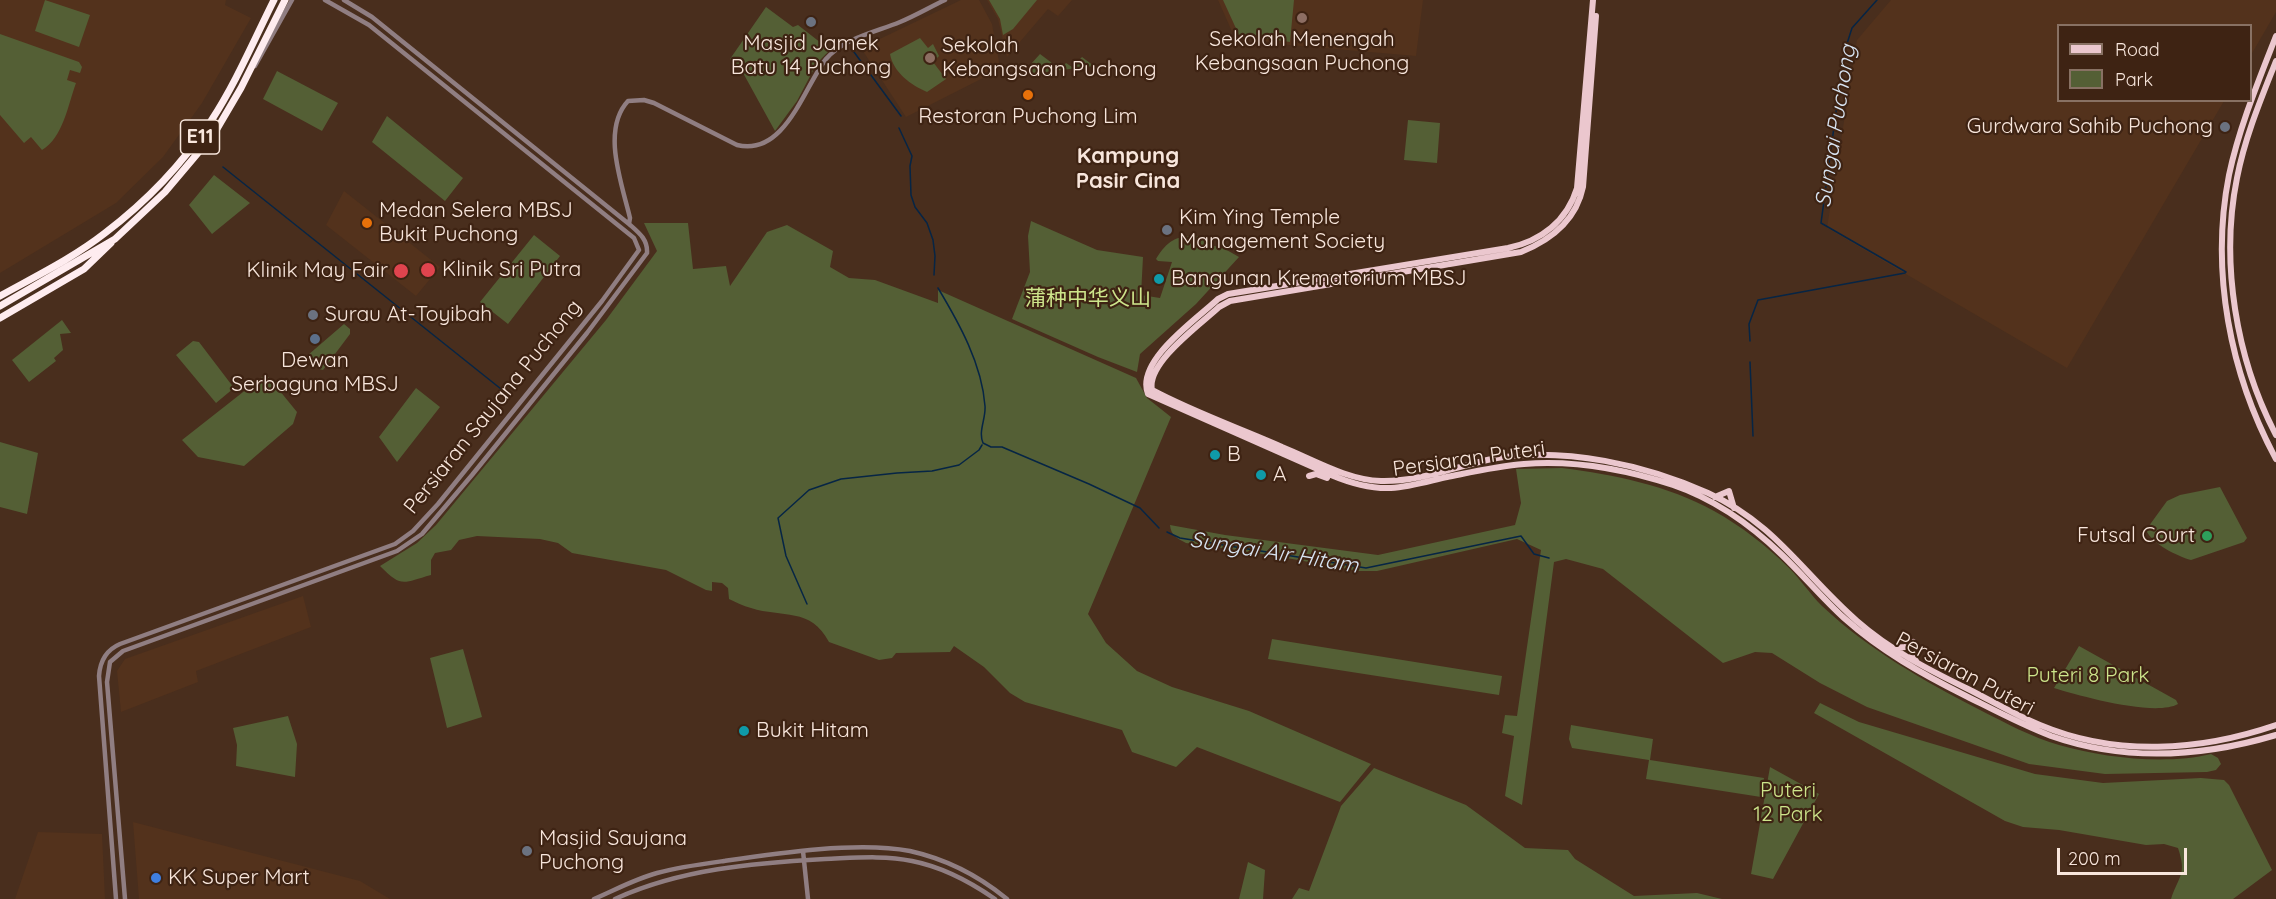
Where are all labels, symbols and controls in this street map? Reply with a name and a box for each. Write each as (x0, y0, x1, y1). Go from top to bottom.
marker: Sekolah Menengah Kebangsaan Puchong (1295, 11, 1309, 25)
marker: Masjid Jamek Batu 14 Puchong (804, 15, 818, 29)
legend (2057, 24, 2252, 102)
place label: Sekolah Menengah Kebangsaan Puchong (1195, 27, 1409, 77)
place label: Masjid Jamek Batu 14 Puchong (731, 31, 891, 81)
place label: Sekolah Kebangsaan Puchong (942, 33, 1157, 83)
text: Road (2115, 38, 2160, 61)
water label: Sungai Puchong (1810, 43, 1862, 209)
marker: Sekolah Kebangsaan Puchong (923, 51, 937, 65)
text: Park (2115, 68, 2153, 91)
marker: Restoran Puchong Lim (1021, 88, 1035, 102)
place label: Restoran Puchong Lim (918, 104, 1138, 130)
place label: Gurdwara Sahib Puchong (1967, 114, 2213, 140)
road number: E11 (180, 120, 220, 154)
marker: Gurdwara Sahib Puchong (2218, 120, 2232, 134)
district label: Kampung Pasir Cina (1076, 143, 1180, 194)
place label: Medan Selera MBSJ Bukit Puchong (379, 198, 573, 248)
place label: Kim Ying Temple Management Society (1179, 205, 1385, 255)
marker: Medan Selera MBSJ Bukit Puchong (360, 216, 374, 230)
marker: Kim Ying Temple Management Society (1160, 223, 1174, 237)
place label: Klinik Sri Putra (442, 257, 581, 283)
place label: Klinik May Fair (246, 258, 388, 284)
marker: Klinik Sri Putra (419, 261, 437, 279)
marker: Klinik May Fair (392, 262, 410, 280)
place label: Bangunan Krematorium MBSJ (1171, 266, 1466, 292)
marker: Bangunan Krematorium MBSJ (1152, 272, 1166, 286)
park label: 蒲种中华义山 (1025, 286, 1151, 312)
street label: Persiaran Saujana Puchong (399, 295, 587, 519)
place label: Surau At-Toyibah (325, 302, 492, 328)
marker: Surau At-Toyibah (306, 308, 320, 322)
marker: Dewan Serbaguna MBSJ (308, 332, 322, 346)
place label: Dewan Serbaguna MBSJ (231, 348, 399, 398)
street label: Persiaran Puteri (1391, 436, 1547, 482)
place label: B (1227, 442, 1241, 468)
marker: B (1208, 448, 1222, 462)
place label: A (1273, 462, 1287, 488)
marker: A (1254, 468, 1268, 482)
place label: Futsal Court (2077, 523, 2195, 549)
water label: Sungai Air Hitam (1188, 527, 1360, 579)
marker: Futsal Court (2200, 529, 2214, 543)
street label: Persiaran Puteri (1891, 627, 2039, 721)
park label: Puteri 8 Park (2026, 663, 2150, 689)
place label: Bukit Hitam (756, 718, 869, 744)
marker: Bukit Hitam (737, 724, 751, 738)
park label: Puteri 12 Park (1753, 778, 1823, 828)
place label: Masjid Saujana Puchong (539, 826, 687, 876)
scale bar (2060, 836, 2190, 874)
marker: Masjid Saujana Puchong (520, 844, 534, 858)
text: 200 m (2068, 847, 2121, 870)
place label: KK Super Mart (168, 865, 310, 891)
marker: KK Super Mart (149, 871, 163, 885)

